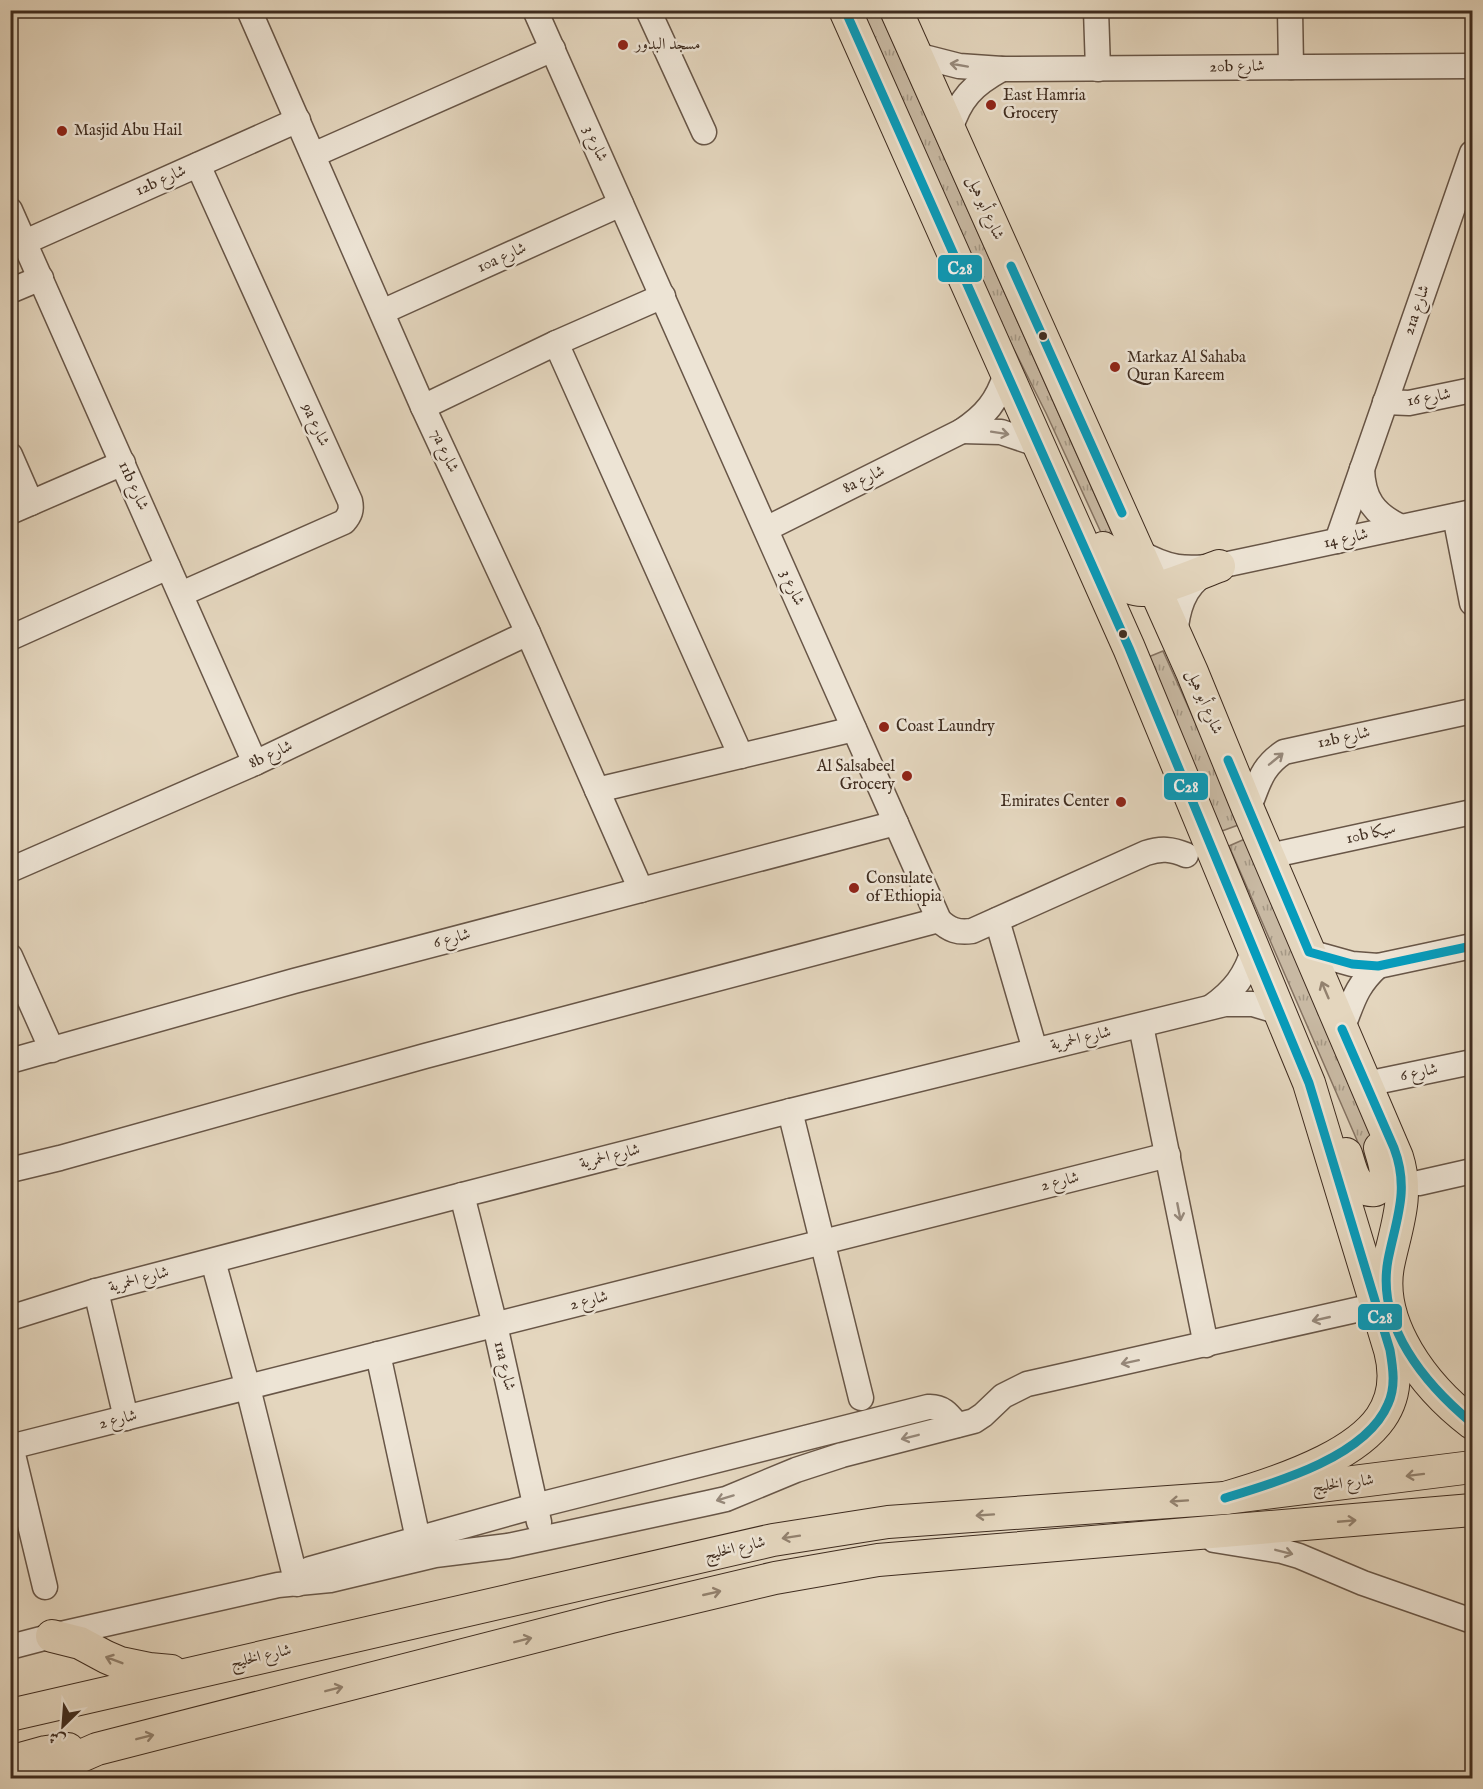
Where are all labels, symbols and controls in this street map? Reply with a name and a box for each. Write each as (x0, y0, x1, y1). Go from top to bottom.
place label: مسجد البدور (633, 35, 700, 55)
marker: مسجد البدور (616, 38, 630, 52)
street label: 20b شارع (1209, 57, 1265, 79)
one-way arrow (949, 59, 969, 70)
place label: East Hamria Grocery (1003, 86, 1086, 124)
marker: East Hamria Grocery (984, 98, 998, 112)
place label: Masjid Abu Hail (74, 121, 183, 141)
street label: شارع 3 (576, 123, 612, 166)
marker: Masjid Abu Hail (55, 124, 69, 138)
street label: 12b شارع (133, 161, 190, 203)
street label: شارع أبو هيل (960, 171, 1011, 244)
street label: 10a شارع (474, 238, 531, 280)
line badge: C28 (937, 254, 983, 283)
text: C28 (947, 260, 973, 280)
street label: 21a شارع (1399, 282, 1437, 338)
unlabelled marker (1037, 330, 1049, 342)
place label: Markaz Al Sahaba Quran Kareem (1127, 348, 1246, 386)
marker: Markaz Al Sahaba Quran Kareem (1108, 360, 1122, 374)
street label: شارع 16 (1406, 384, 1453, 414)
street label: 9a شارع (294, 399, 334, 451)
street label: 7a شارع (423, 426, 463, 477)
one-way arrow (990, 428, 1010, 439)
street label: 11b شارع (112, 458, 153, 515)
street label: 8a شارع (840, 461, 889, 501)
street label: شارع 14 (1322, 525, 1371, 555)
street label: شارع 3 (773, 567, 809, 610)
unlabelled marker (1117, 628, 1129, 640)
street label: شارع أبو هيل (1180, 665, 1229, 738)
place label: Coast Laundry (896, 717, 995, 737)
marker: Coast Laundry (877, 720, 891, 734)
street label: 12b شارع (1316, 723, 1373, 755)
street label: 8b شارع (246, 736, 297, 776)
one-way arrow (1268, 752, 1284, 765)
place label: Al Salsabeel Grocery (816, 757, 896, 795)
marker: Al Salsabeel Grocery (900, 769, 914, 783)
line badge: C28 (1163, 772, 1209, 801)
text: C28 (1173, 778, 1199, 798)
place label: Emirates Center (1001, 792, 1109, 812)
marker: Emirates Center (1114, 795, 1128, 809)
street label: 10b سيكا (1344, 819, 1398, 849)
place label: Consulate of Ethiopia (866, 869, 942, 907)
marker: Consulate of Ethiopia (847, 881, 861, 895)
street label: شارع 6 (431, 924, 473, 956)
one-way arrow (1319, 982, 1331, 1000)
street label: شارع الحمرية (1049, 1022, 1114, 1058)
street label: شارع 6 (1398, 1059, 1440, 1089)
street label: شارع الحمرية (578, 1140, 643, 1176)
street label: شارع 2 (1039, 1168, 1082, 1198)
one-way arrow (1174, 1203, 1186, 1222)
street label: شارع الحمرية (107, 1262, 172, 1300)
street label: شارع 2 (568, 1287, 611, 1317)
line badge: C28 (1357, 1303, 1403, 1331)
text: C28 (1367, 1309, 1393, 1329)
one-way arrow (1311, 1313, 1330, 1325)
street label: 11a شارع (487, 1339, 519, 1393)
one-way arrow (1121, 1356, 1140, 1368)
street label: شارع 2 (97, 1406, 140, 1436)
one-way arrow (901, 1432, 920, 1444)
street label: شارع الخليج (1311, 1470, 1375, 1501)
one-way arrow (1405, 1470, 1425, 1481)
one-way arrow (716, 1493, 735, 1504)
one-way arrow (1170, 1496, 1190, 1507)
one-way arrow (975, 1510, 995, 1521)
one-way arrow (1337, 1515, 1357, 1526)
street label: شارع الخليج (702, 1532, 768, 1569)
one-way arrow (782, 1532, 801, 1543)
one-way arrow (1273, 1547, 1293, 1558)
one-way arrow (702, 1587, 721, 1599)
one-way arrow (513, 1634, 532, 1645)
street label: شارع الخليج (228, 1640, 294, 1677)
one-way arrow (106, 1654, 124, 1665)
one-way arrow (324, 1682, 343, 1694)
north arrow (33, 1696, 93, 1756)
text: ش (46, 1725, 69, 1750)
one-way arrow (135, 1731, 154, 1743)

